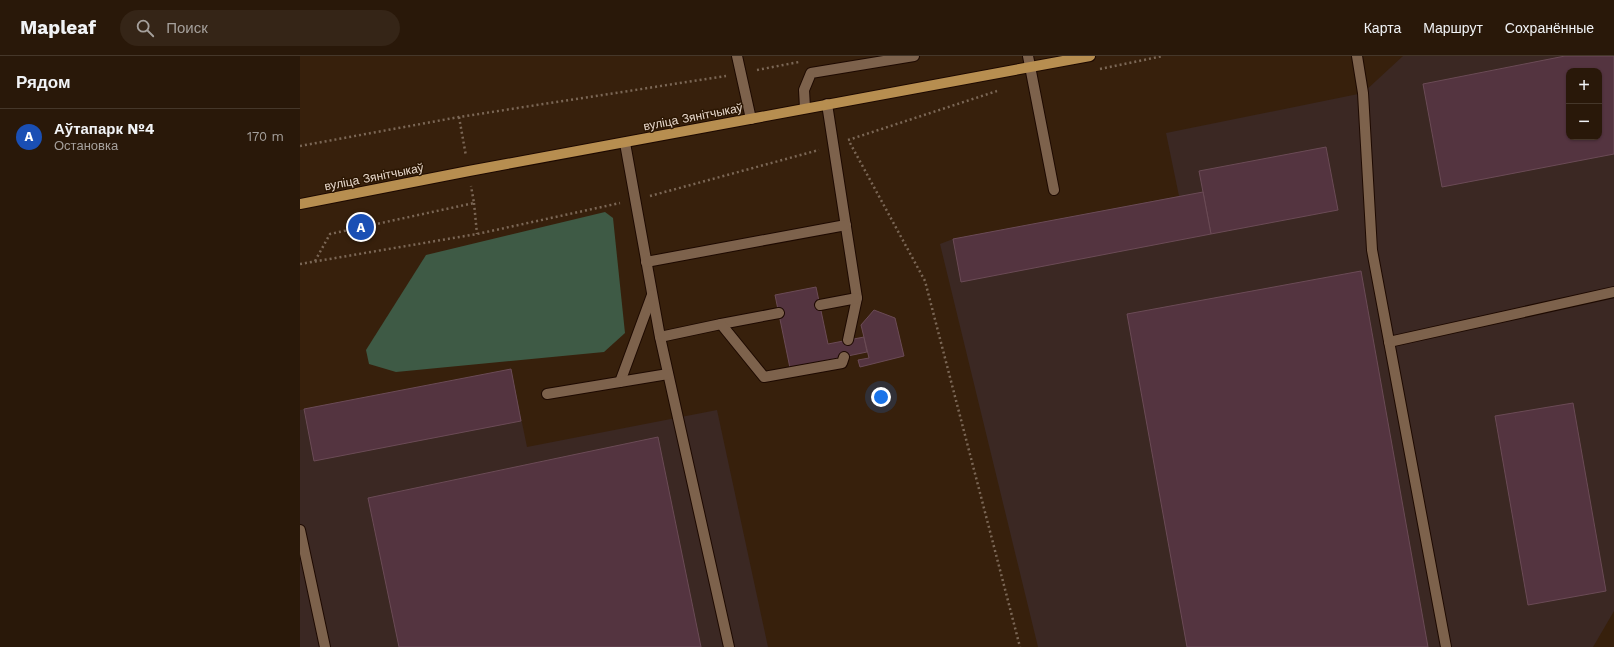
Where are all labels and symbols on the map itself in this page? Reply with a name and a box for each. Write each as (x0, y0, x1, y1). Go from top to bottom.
street label: вуліца Зянітчыкаў (642, 101, 744, 133)
street label: вуліца Зянітчыкаў (323, 161, 425, 193)
pin: A (348, 212, 374, 242)
your location (871, 387, 891, 407)

